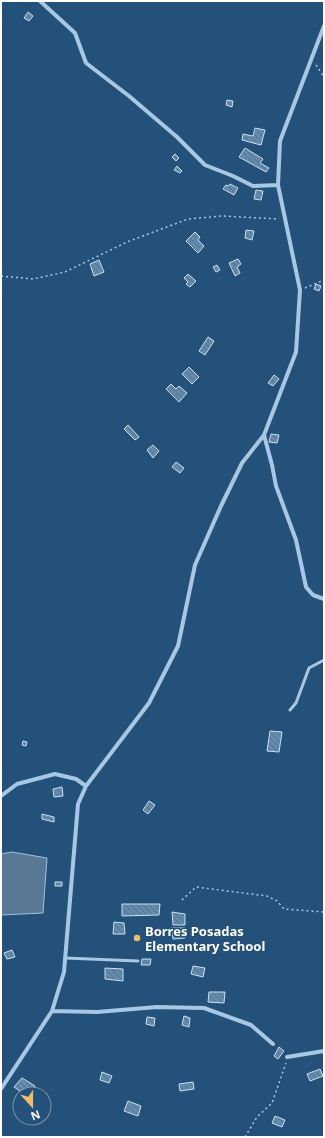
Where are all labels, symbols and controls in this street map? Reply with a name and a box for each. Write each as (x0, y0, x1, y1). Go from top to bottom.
place label: Borres Posadas Elementary School (145, 922, 265, 955)
marker: Borres Posadas Elementary School (132, 933, 142, 943)
north arrow (12, 1086, 52, 1126)
text: N (29, 1107, 43, 1124)

